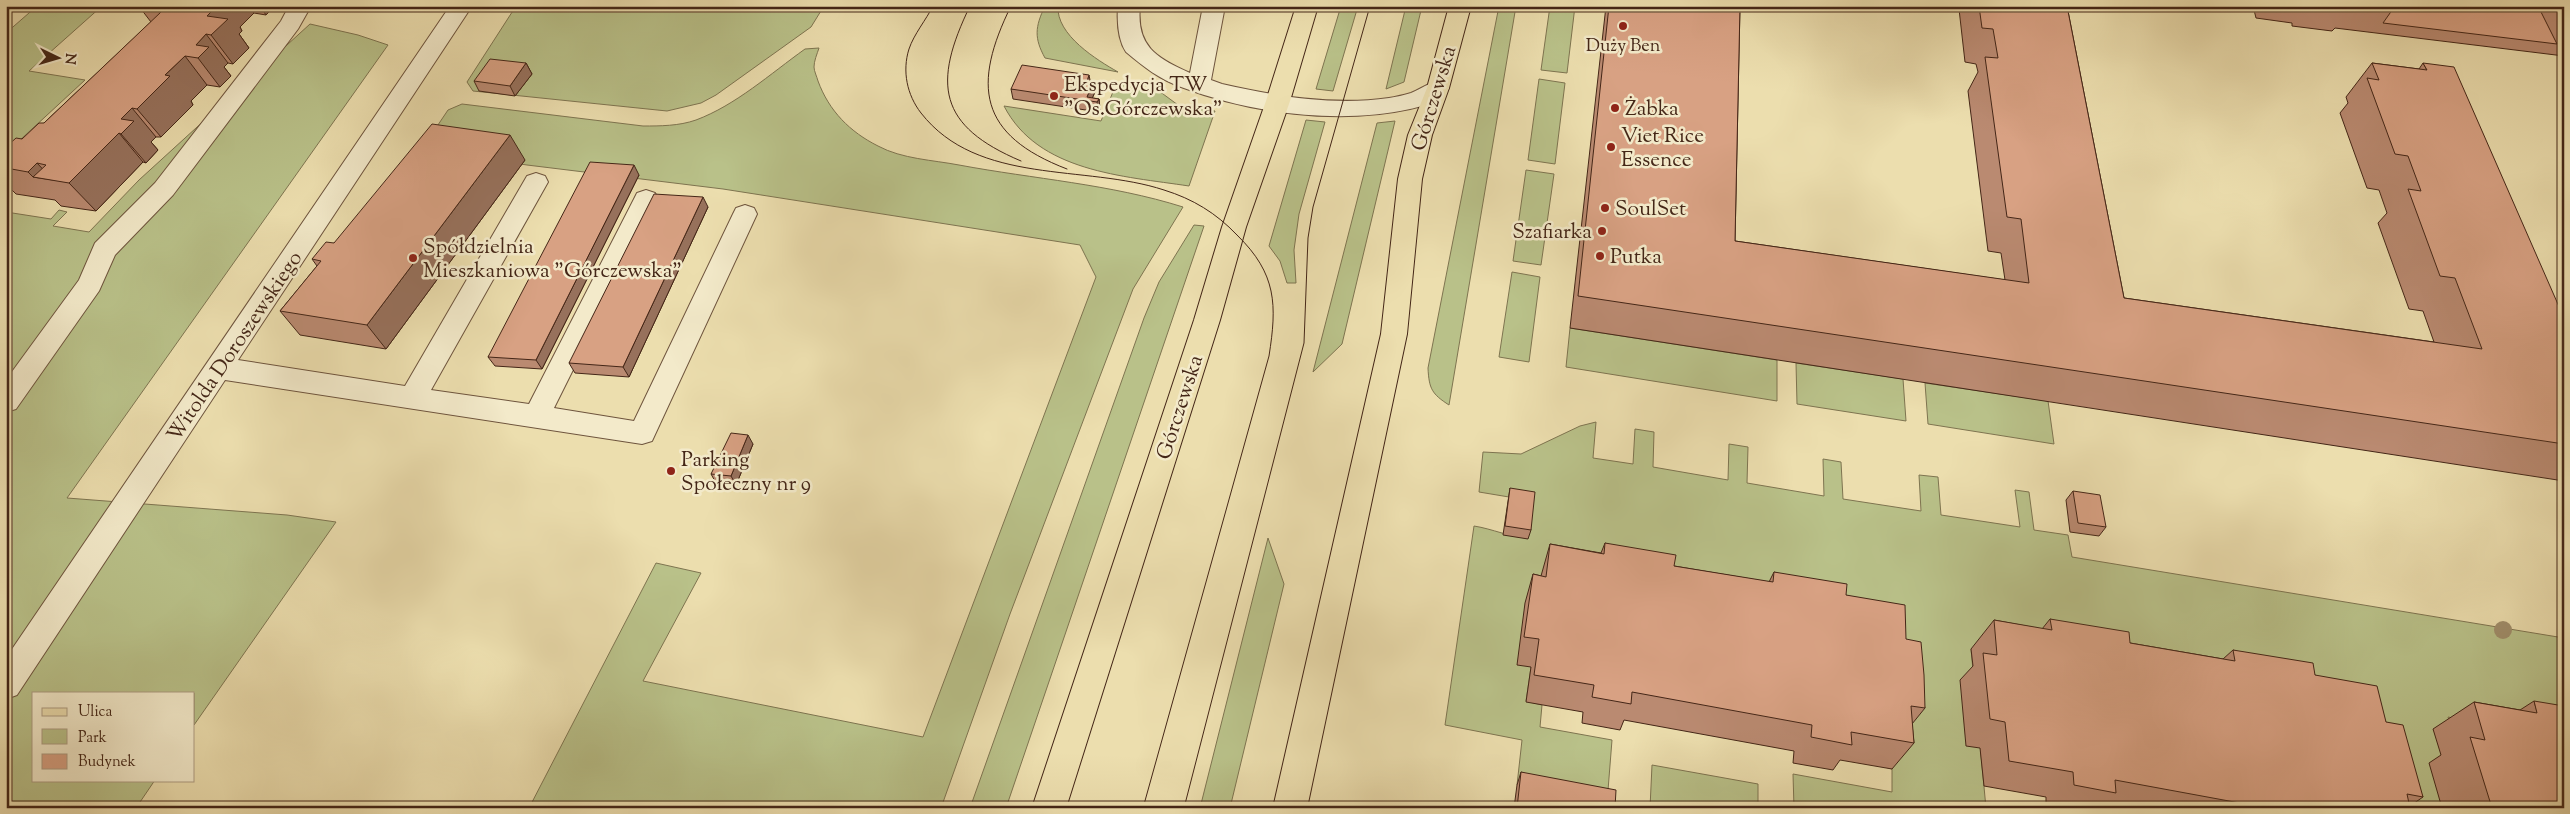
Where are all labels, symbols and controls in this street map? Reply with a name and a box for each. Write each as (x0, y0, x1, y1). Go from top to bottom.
marker: Duży Ben (1617, 20, 1629, 32)
north arrow (32, 32, 82, 82)
place label: Duży Ben (1586, 34, 1661, 60)
street label: Górczewska (1405, 42, 1465, 155)
text: N (59, 53, 79, 65)
place label: Ekspedycja TW "Os.Górczewska" (1064, 71, 1222, 125)
marker: Ekspedycja TW "Os.Górczewska" (1048, 90, 1060, 102)
place label: Żabka (1625, 95, 1679, 125)
marker: Żabka (1609, 102, 1621, 114)
place label: Viet Rice Essence (1621, 122, 1704, 176)
marker: Viet Rice Essence (1605, 141, 1617, 153)
place label: SoulSet (1615, 195, 1686, 225)
marker: SoulSet (1599, 202, 1611, 214)
place label: Szafiarka (1512, 218, 1592, 248)
marker: Szafiarka (1596, 225, 1608, 237)
place label: Spółdzielnia Mieszkaniowa "Górczewska" (423, 233, 682, 287)
place label: Putka (1610, 243, 1662, 273)
street label: Witolda Doroszewskiego (161, 246, 311, 448)
marker: Putka (1594, 250, 1606, 262)
marker: Spółdzielnia Mieszkaniowa "Górczewska" (407, 252, 419, 264)
street label: Górczewska (1150, 351, 1212, 464)
place label: Parking Społeczny nr 9 (681, 446, 811, 500)
marker: Parking Społeczny nr 9 (665, 465, 677, 477)
legend (32, 692, 195, 782)
text: Ulica (78, 702, 112, 723)
text: Park (78, 728, 107, 749)
text: Budynek (78, 752, 136, 773)

